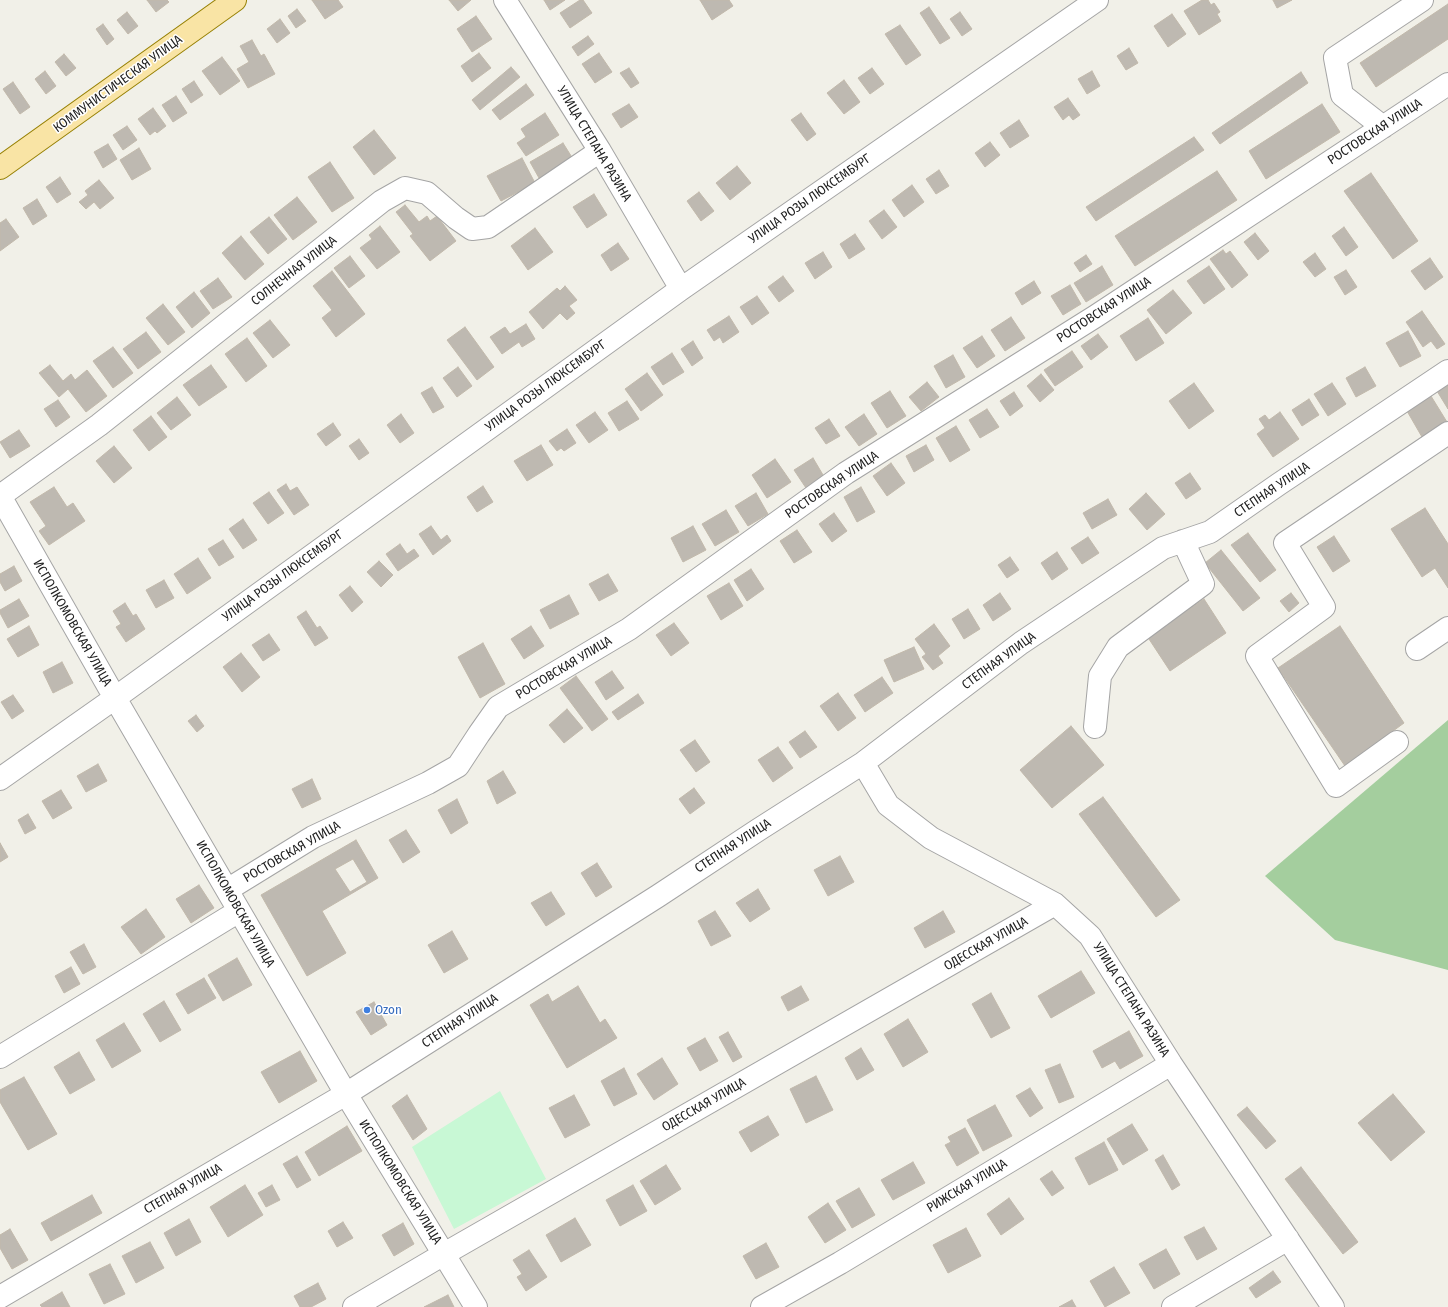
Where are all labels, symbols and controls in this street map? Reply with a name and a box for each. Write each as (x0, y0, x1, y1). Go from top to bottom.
street label: КОММУНИСТИЧЕСКАЯ УЛИЦА (50, 32, 186, 136)
street label: УЛИЦА СТЕПАНА РАЗИНА (553, 83, 635, 205)
street label: РОСТОВСКАЯ УЛИЦА (1325, 96, 1425, 168)
street label: УЛИЦА РОЗЫ ЛЮКСЕМБУРГ (746, 151, 874, 247)
street label: СОЛНЕЧНАЯ УЛИЦА (248, 233, 340, 309)
street label: РОСТОВСКАЯ УЛИЦА (1054, 274, 1154, 346)
street label: УЛИЦА РОЗЫ ЛЮКСЕМБУРГ (483, 337, 609, 435)
street label: РОСТОВСКАЯ УЛИЦА (782, 448, 882, 522)
street label: СТЕПНАЯ УЛИЦА (1231, 459, 1313, 521)
street label: УЛИЦА РОЗЫ ЛЮКСЕМБУРГ (220, 527, 346, 625)
street label: ИСПОЛКОМОВСКАЯ УЛИЦА (29, 557, 115, 689)
street label: СТЕПНАЯ УЛИЦА (959, 629, 1039, 693)
street label: РОСТОВСКАЯ УЛИЦА (513, 633, 615, 703)
street label: СТЕПНАЯ УЛИЦА (692, 816, 774, 876)
street label: РОСТОВСКАЯ УЛИЦА (241, 818, 343, 886)
street label: ИСПОЛКОМОВСКАЯ УЛИЦА (192, 838, 278, 970)
street label: ОДЕССКАЯ УЛИЦА (941, 914, 1031, 974)
street label: УЛИЦА СТЕПАНА РАЗИНА (1089, 940, 1173, 1060)
street label: СТЕПНАЯ УЛИЦА (419, 991, 501, 1051)
place label: Ozon (375, 1002, 402, 1018)
marker: Ozon (362, 1005, 372, 1015)
street label: ОДЕССКАЯ УЛИЦА (659, 1075, 749, 1135)
street label: ИСПОЛКОМОВСКАЯ УЛИЦА (355, 1117, 445, 1247)
street label: РИЖСКАЯ УЛИЦА (924, 1156, 1010, 1216)
street label: СТЕПНАЯ УЛИЦА (141, 1160, 225, 1218)

